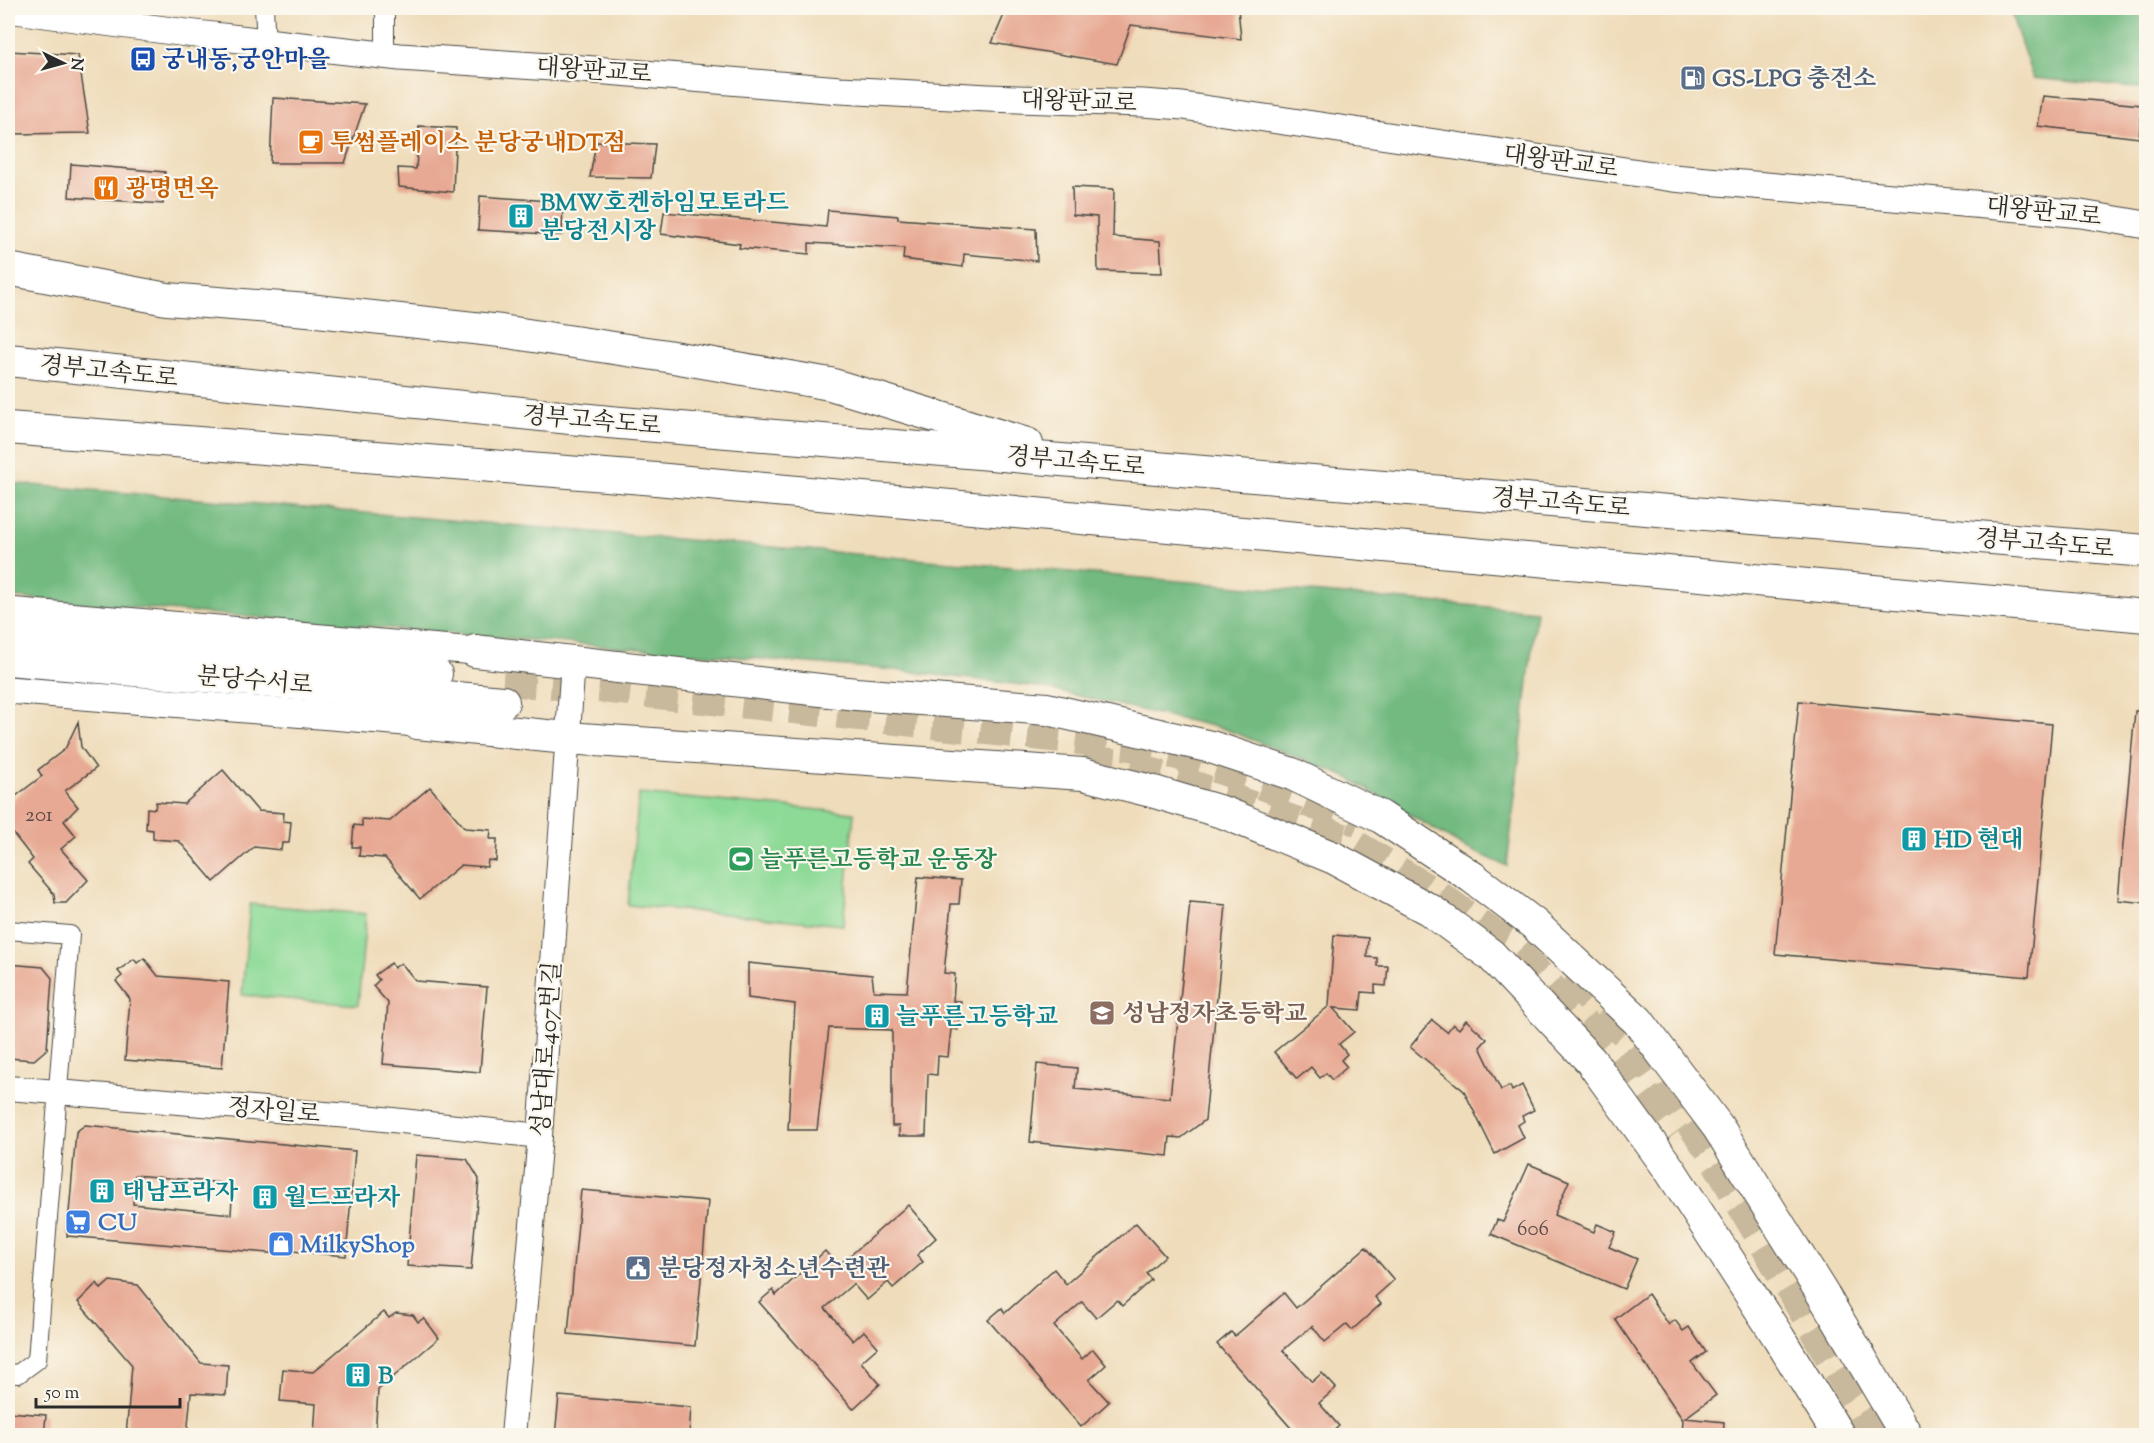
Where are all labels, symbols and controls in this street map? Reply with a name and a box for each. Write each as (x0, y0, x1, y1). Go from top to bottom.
north arrow (33, 33, 93, 93)
bus stop icon: 궁내동,궁안마을 (128, 44, 158, 74)
place label: 궁내동,궁안마을 (162, 44, 330, 78)
street label: 대왕판교로 (535, 51, 653, 93)
text: N (63, 57, 87, 72)
fuel station icon: GS-LPG 충전소 (1678, 63, 1708, 93)
place label: GS-LPG 충전소 (1712, 63, 1876, 97)
street label: 대왕판교로 (1020, 84, 1137, 122)
cafe icon: 투썸플레이스 분당궁내DT점 (296, 127, 326, 157)
place label: 투썸플레이스 분당궁내DT점 (330, 127, 626, 161)
street label: 대왕판교로 (1501, 138, 1620, 188)
restaurant icon: 광명면옥 (91, 173, 121, 203)
place label: 광명면옥 (126, 173, 219, 207)
place label: BMW호켄하임모토라드 분당전시장 (540, 187, 789, 249)
street label: 대왕판교로 (1984, 190, 2103, 236)
building icon: BMW호켄하임모토라드 분당전시장 (506, 201, 536, 231)
street label: 경부고속도로 (38, 349, 180, 397)
street label: 경부고속도로 (521, 399, 663, 445)
street label: 경부고속도로 (1005, 440, 1147, 486)
street label: 경부고속도로 (1490, 481, 1632, 527)
street label: 경부고속도로 (1974, 522, 2116, 568)
street label: 분당수서로 (196, 660, 314, 704)
house number: 201 (25, 801, 53, 831)
building icon: HD 현대 (1899, 824, 1929, 854)
place label: HD 현대 (1934, 824, 2023, 858)
sports icon: 늘푸른고등학교 운동장 (726, 844, 756, 874)
place label: 늘푸른고등학교 운동장 (760, 844, 998, 878)
street label: 성남대로407번길 (525, 960, 571, 1138)
school or university icon: 성남정자초등학교 (1087, 998, 1117, 1028)
place label: 성남정자초등학교 (1122, 998, 1307, 1032)
building icon: 늘푸른고등학교 (862, 1001, 892, 1031)
place label: 늘푸른고등학교 (896, 1001, 1058, 1035)
street label: 정자일로 (226, 1091, 322, 1133)
building icon: 태남프라자 (87, 1176, 117, 1206)
place label: 태남프라자 (122, 1176, 239, 1210)
building icon: 월드프라자 (250, 1182, 280, 1212)
place label: 월드프라자 (284, 1182, 401, 1216)
supermarket icon: CU (63, 1207, 93, 1237)
place label: CU (98, 1207, 137, 1241)
house number: 606 (1517, 1215, 1549, 1245)
shop icon: MilkyShop (266, 1229, 296, 1259)
place label: MilkyShop (300, 1229, 415, 1263)
public building icon: 분당정자청소년수련관 (623, 1253, 653, 1283)
place label: 분당정자청소년수련관 (658, 1253, 890, 1287)
building icon: B (343, 1360, 373, 1390)
place label: B (378, 1360, 393, 1394)
scale bar (36, 1371, 180, 1409)
text: 50 m (44, 1381, 80, 1407)

